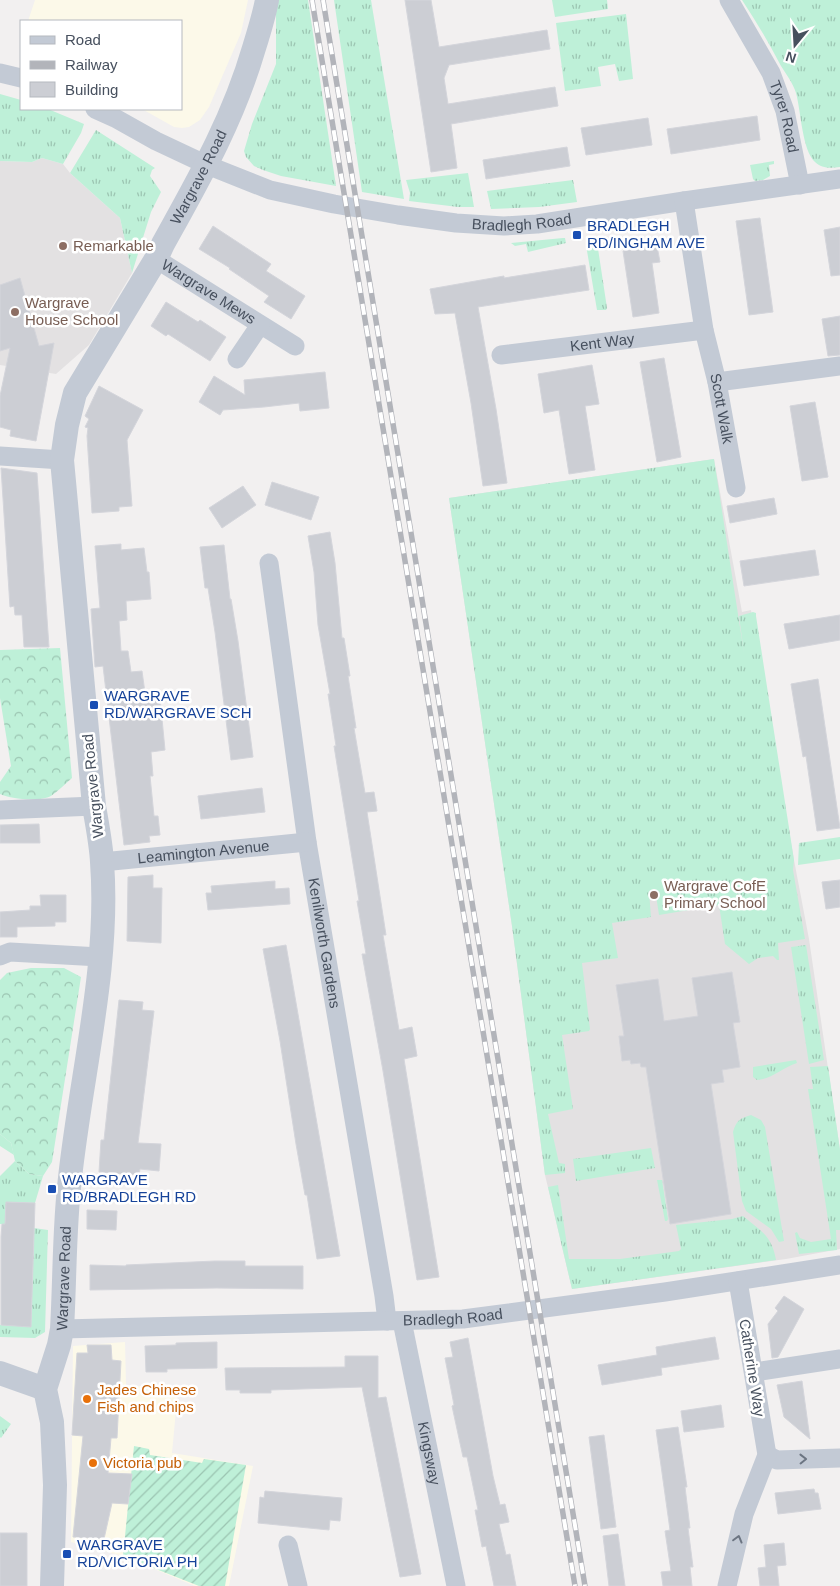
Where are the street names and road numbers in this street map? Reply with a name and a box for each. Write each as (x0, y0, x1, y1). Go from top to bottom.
street label: Tyrer Road (766, 78, 802, 154)
street label: Wargrave Road (167, 127, 230, 227)
street label: Bradlegh Road (471, 210, 573, 234)
street label: Wargrave Mews (159, 256, 259, 327)
street label: Kent Way (569, 330, 636, 354)
street label: Scott Walk (707, 371, 737, 445)
street label: Wargrave Road (79, 733, 106, 839)
street label: Leamington Avenue (137, 837, 270, 866)
street label: Kenilworth Gardens (305, 876, 344, 1009)
street label: Wargrave Road (53, 1226, 74, 1331)
street label: Bradlegh Road (403, 1305, 504, 1328)
street label: Catherine Way (736, 1318, 769, 1418)
street label: Kingsway (415, 1420, 444, 1487)

